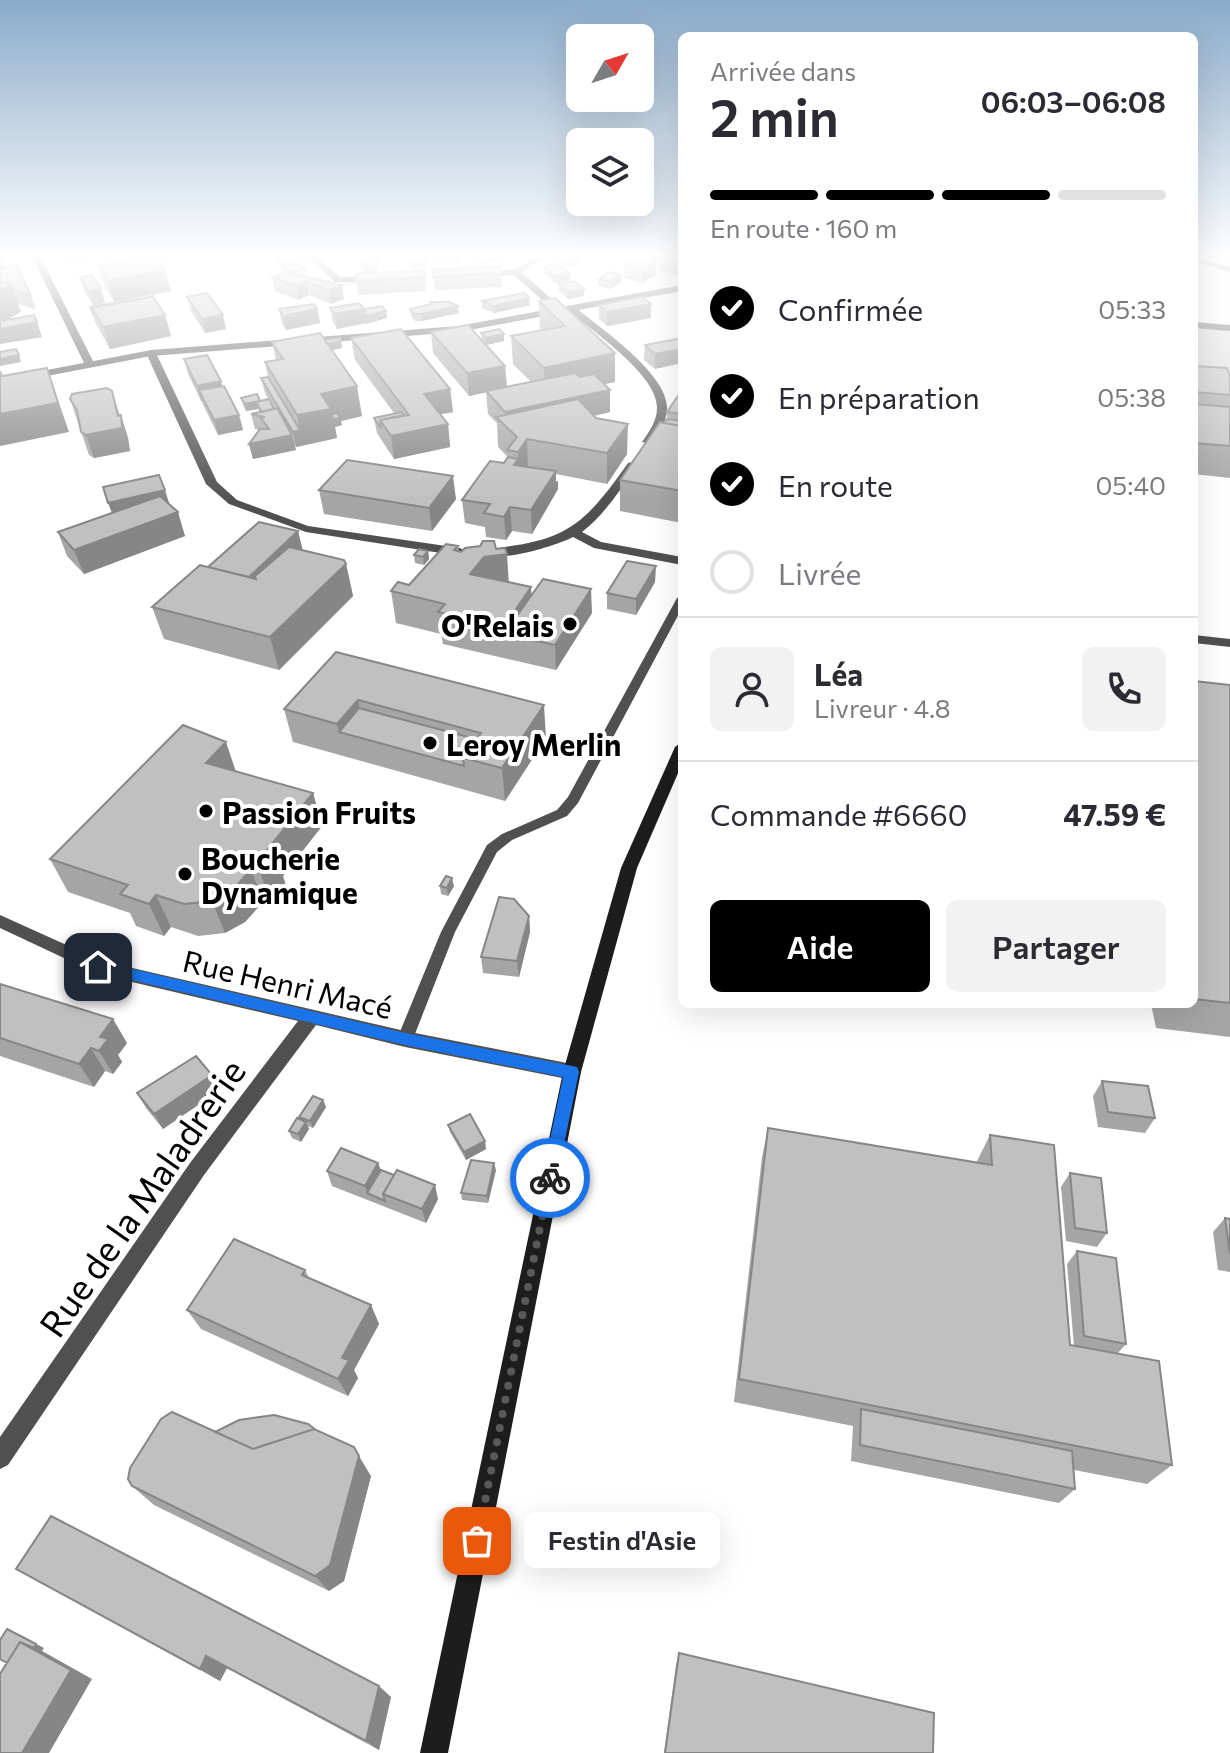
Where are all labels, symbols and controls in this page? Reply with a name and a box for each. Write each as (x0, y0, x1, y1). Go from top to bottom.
north arrow (566, 24, 654, 112)
map controls (566, 24, 654, 216)
text: Arrivée dans (710, 55, 856, 86)
text: 06:03–06:08 (981, 82, 1166, 119)
text: 2 min (710, 84, 839, 148)
button: layers (566, 128, 654, 216)
text: En route · 160 m (710, 212, 897, 243)
icon: check (710, 286, 754, 330)
text: Confirmée (778, 290, 923, 327)
text: 05:33 (1098, 293, 1166, 324)
icon: check (710, 374, 754, 418)
text: En préparation (778, 378, 980, 415)
text: 05:38 (1097, 381, 1166, 412)
icon: check (710, 462, 754, 506)
text: En route (778, 466, 893, 503)
text: 05:40 (1095, 469, 1166, 500)
text: Livrée (778, 554, 861, 591)
place label: O'Relais (441, 606, 554, 643)
marker: O'Relais (561, 615, 579, 633)
button: person (710, 647, 794, 731)
button: phone (1082, 647, 1166, 731)
text: Léa (814, 655, 863, 692)
text: Livreur · 4.8 (814, 692, 950, 723)
place label: Leroy Merlin (446, 725, 621, 762)
marker: Leroy Merlin (421, 734, 439, 752)
place label: Passion Fruits (222, 793, 416, 830)
text: Commande #6660 (710, 795, 967, 832)
text: 47.59 € (1063, 795, 1166, 832)
marker: Passion Fruits (197, 802, 215, 820)
place label: Boucherie Dynamique (201, 839, 358, 910)
marker: Boucherie Dynamique (176, 865, 194, 883)
button: Aide (710, 900, 930, 992)
button: Partager (946, 900, 1166, 992)
pin (64, 933, 132, 1001)
street label: Rue Henri Macé (180, 941, 396, 1025)
icon: home (76, 945, 120, 989)
street label: Rue de la Maladrerie (29, 1050, 253, 1344)
courier (510, 1138, 590, 1218)
icon: bike (528, 1156, 572, 1200)
pin (443, 1507, 511, 1575)
callout: Festin d'Asie (525, 1513, 721, 1569)
icon: bag (455, 1519, 499, 1563)
text: Festin d'Asie (548, 1524, 696, 1555)

